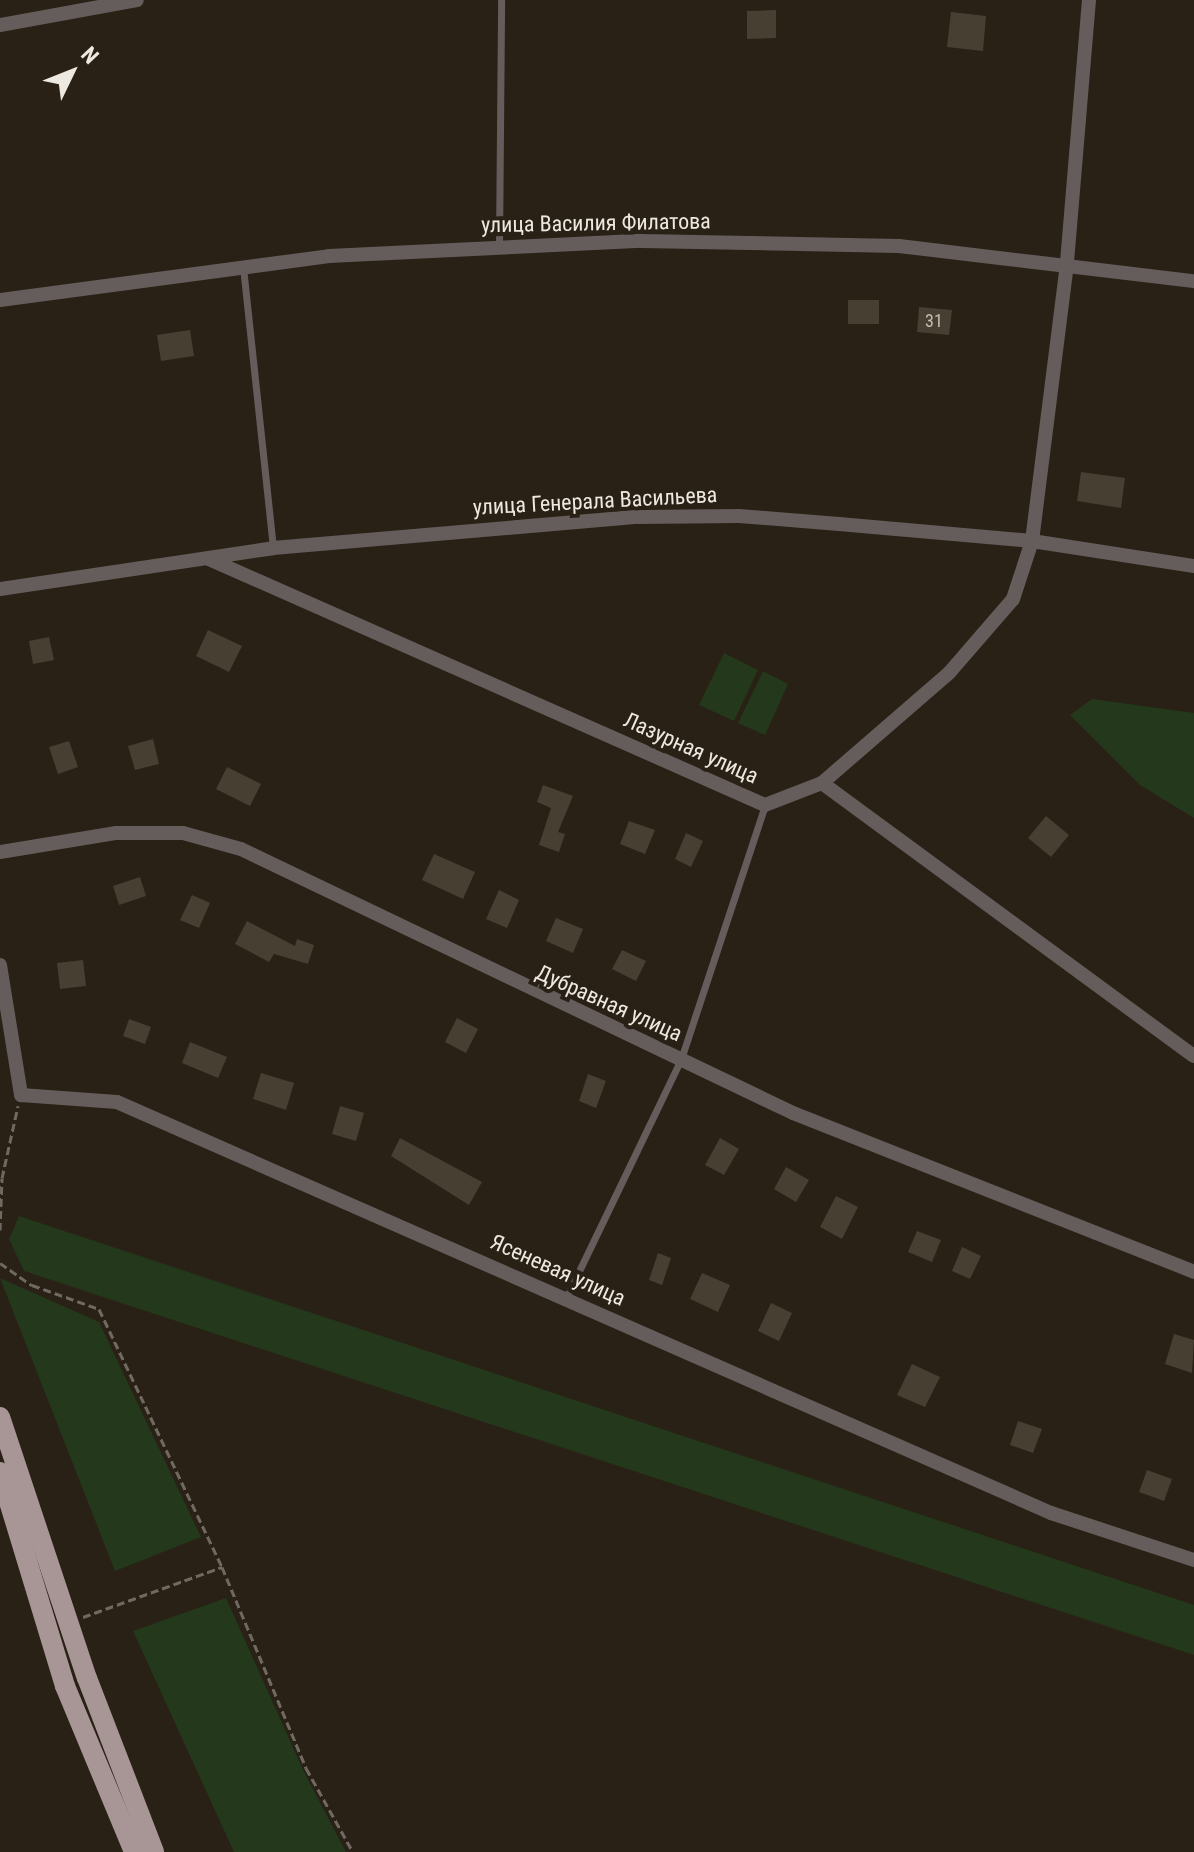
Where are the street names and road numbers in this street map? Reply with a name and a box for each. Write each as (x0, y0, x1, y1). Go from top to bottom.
street label: улица Василия Филатова (481, 208, 711, 238)
street label: улица Генерала Васильева (472, 481, 718, 521)
street label: Лазурная улица (620, 707, 762, 789)
street label: Дубравная улица (532, 959, 686, 1047)
street label: Ясеневая улица (486, 1228, 630, 1312)

